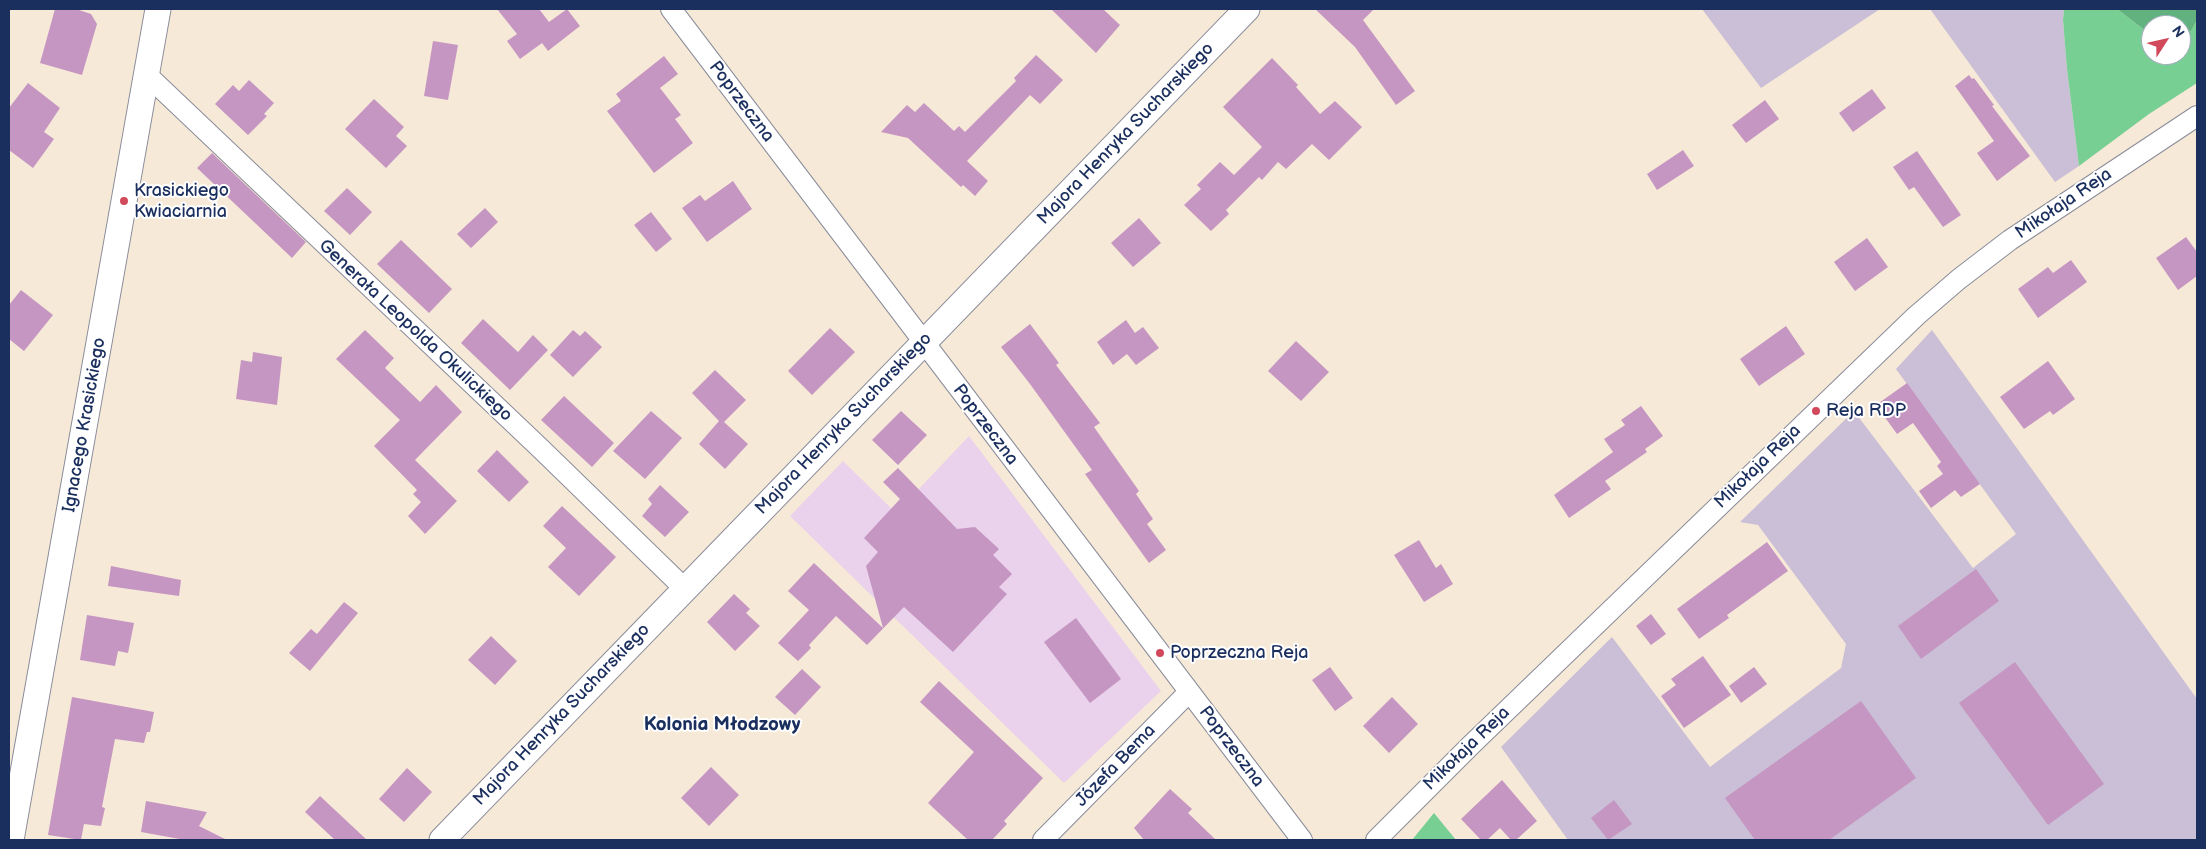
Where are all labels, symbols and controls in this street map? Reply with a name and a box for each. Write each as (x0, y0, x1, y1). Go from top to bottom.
north arrow (2141, 15, 2191, 65)
text: N (2168, 22, 2188, 41)
street label: Majora Henryka Sucharskiego (1033, 38, 1219, 230)
street label: Poprzeczna (704, 57, 778, 147)
street label: Mikołaja Reja (2012, 164, 2116, 244)
place label: Krasickiego Kwiaciarnia (134, 180, 229, 222)
marker: Krasickiego Kwiaciarnia (118, 195, 130, 207)
street label: Generała Leopolda Okulickiego (314, 235, 516, 427)
street label: Majora Henryka Sucharskiego (751, 328, 937, 520)
street label: Ignacego Krasickiego (59, 336, 111, 514)
street label: Poprzeczna (948, 380, 1022, 470)
place label: Reja RDP (1826, 400, 1906, 422)
marker: Reja RDP (1810, 405, 1822, 417)
street label: Mikołaja Reja (1710, 421, 1806, 513)
street label: Majora Henryka Sucharskiego (469, 619, 655, 811)
place label: Poprzeczna Reja (1170, 642, 1308, 664)
marker: Poprzeczna Reja (1154, 647, 1166, 659)
street label: Poprzeczna (1194, 702, 1268, 792)
street label: Mikołaja Reja (1419, 703, 1515, 795)
district label: Kolonia Młodzowy (644, 714, 800, 736)
street label: Józefa Bema (1071, 720, 1161, 812)

